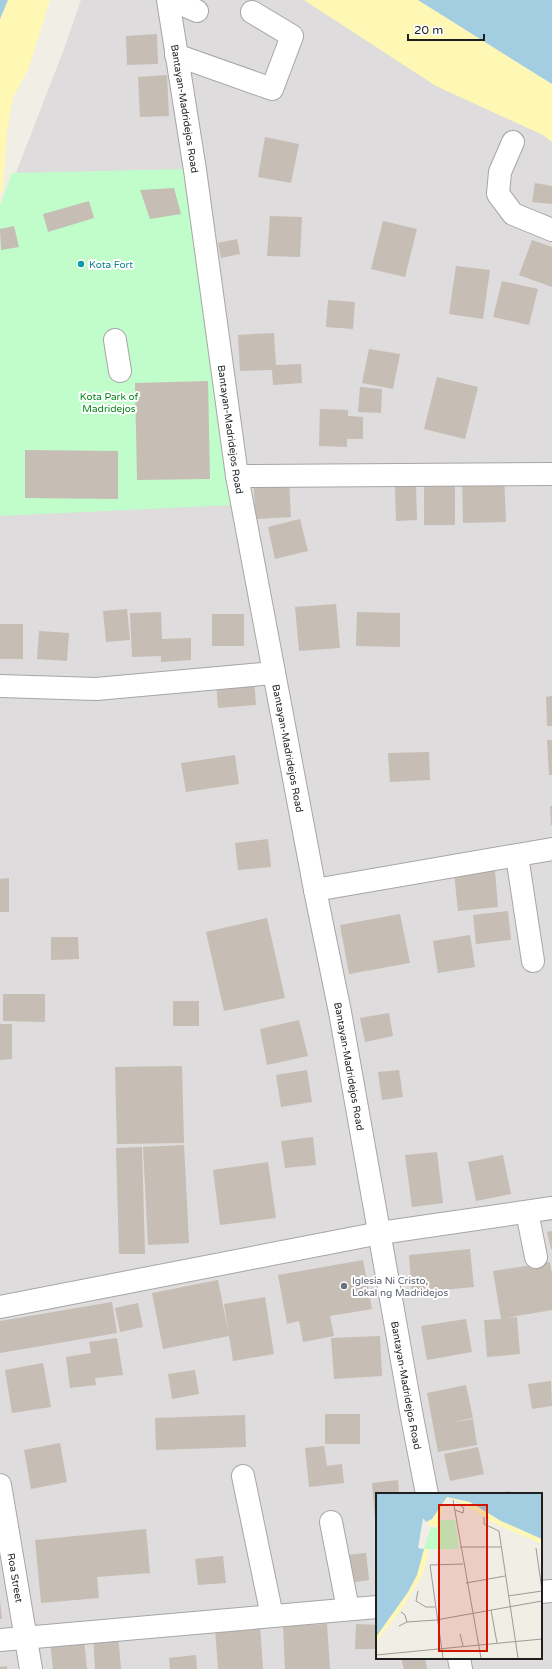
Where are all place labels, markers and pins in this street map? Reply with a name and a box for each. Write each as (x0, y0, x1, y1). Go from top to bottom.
marker: Kota Fort (76, 259, 86, 269)
place label: Kota Fort (89, 259, 133, 271)
place label: Iglesia Ni Cristo, Lokal ng Madridejos (352, 1275, 448, 1299)
marker: Iglesia Ni Cristo, Lokal ng Madridejos (339, 1281, 349, 1291)

